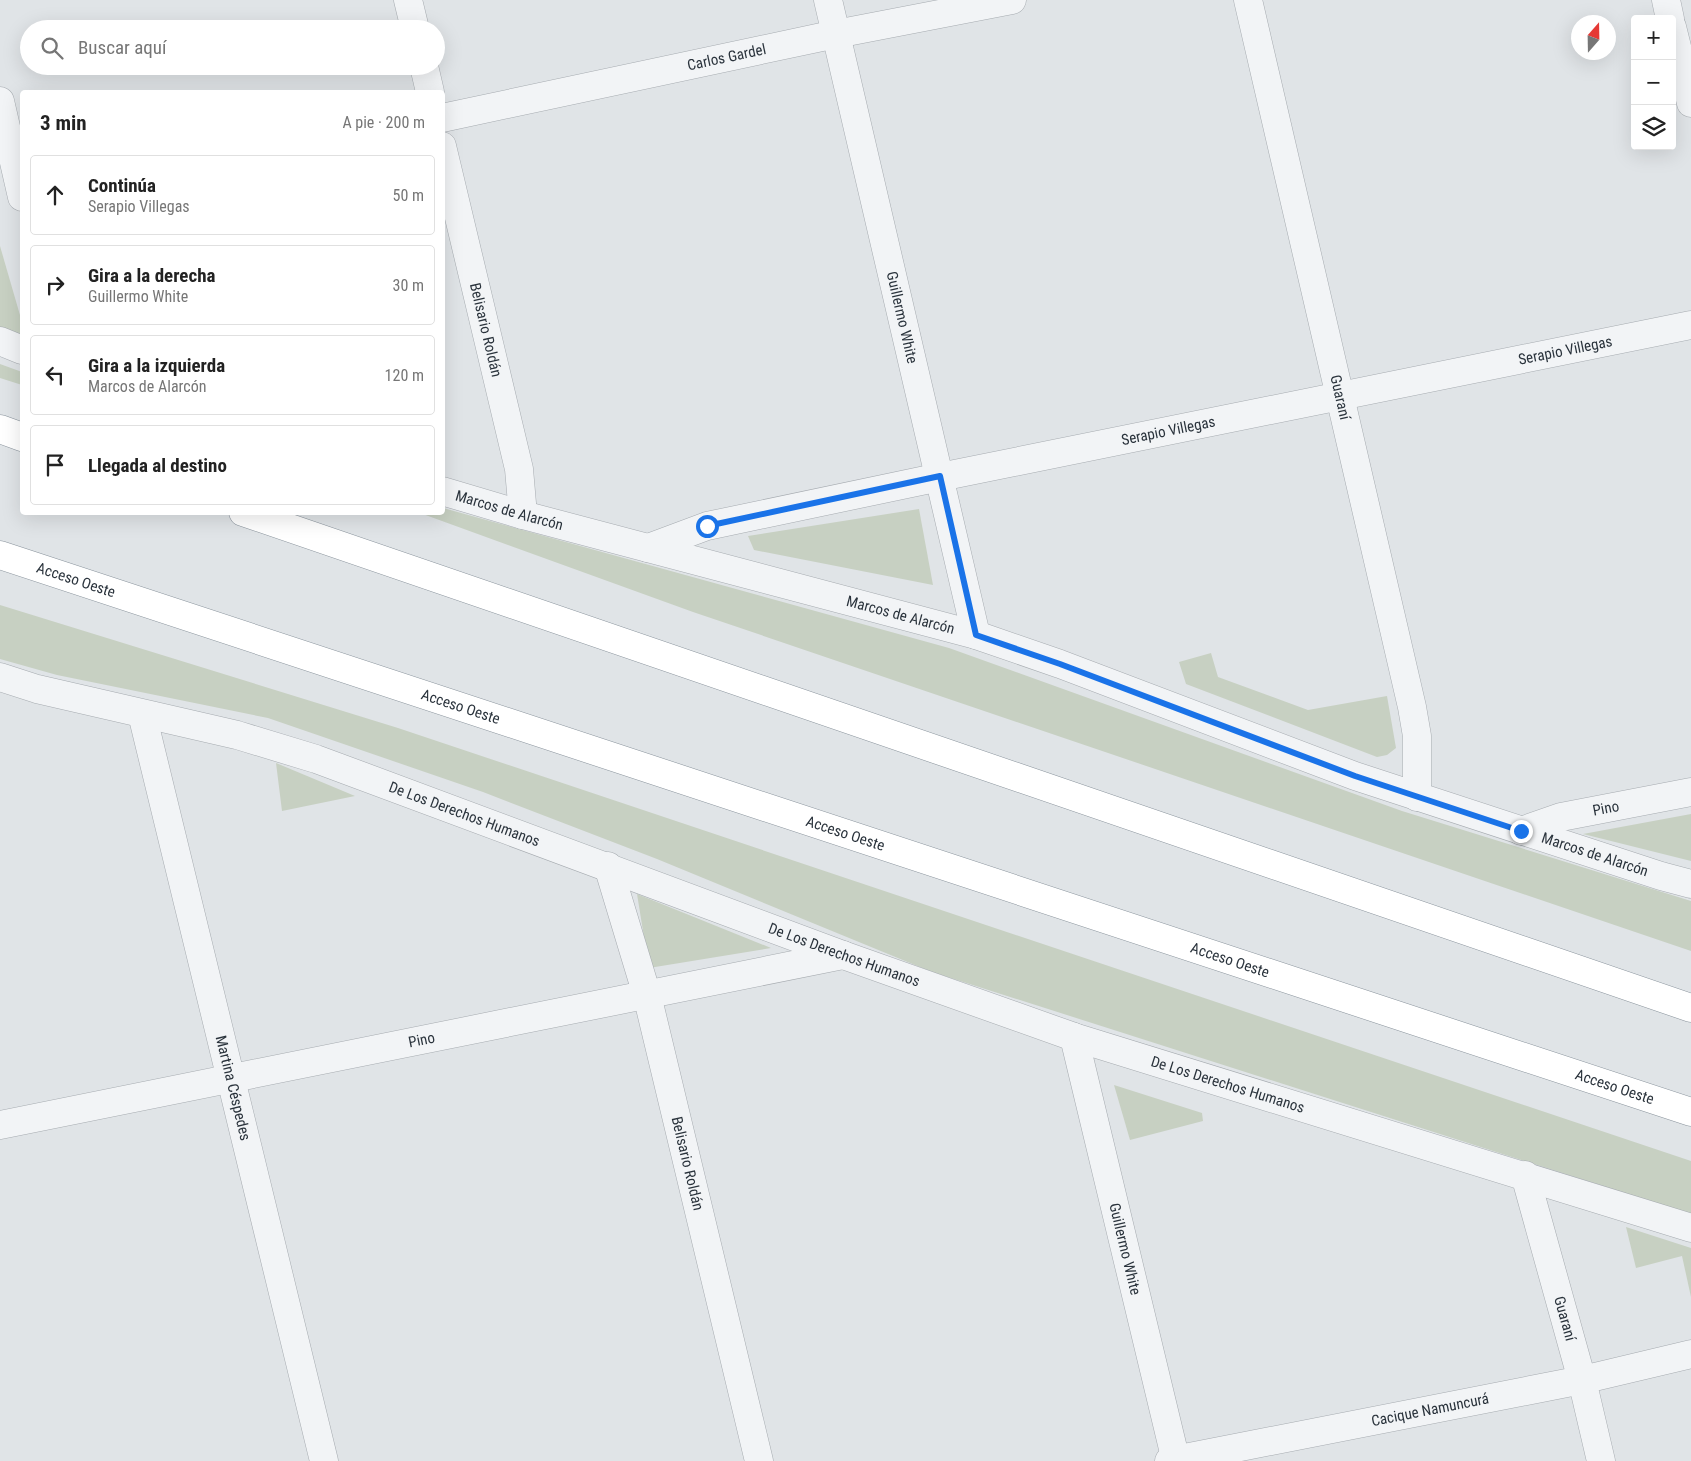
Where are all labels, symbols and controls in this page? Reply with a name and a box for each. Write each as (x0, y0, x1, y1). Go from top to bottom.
north arrow (1571, 15, 1616, 60)
map controls (1631, 15, 1676, 150)
button: + (1631, 15, 1676, 60)
search box (20, 20, 445, 75)
icon: search (38, 34, 66, 62)
text: Buscar aquí (78, 36, 167, 59)
street label: Carlos Gardel (686, 40, 768, 74)
button: − (1631, 60, 1676, 105)
button: layers (1631, 105, 1676, 150)
text: 3 min (40, 111, 87, 135)
text: A pie · 200 m (342, 113, 425, 132)
text: Continúa (88, 174, 156, 197)
icon: ahead (41, 181, 69, 209)
text: 50 m (392, 186, 424, 205)
text: Serapio Villegas (88, 197, 190, 216)
text: Gira a la derecha (88, 264, 215, 287)
street label: Guillermo White (883, 270, 921, 365)
icon: right (41, 271, 69, 299)
text: 30 m (392, 276, 424, 295)
street label: Belisario Roldán (466, 281, 506, 379)
text: Guillermo White (88, 287, 188, 306)
street label: Serapio Villegas (1517, 332, 1614, 369)
text: Gira a la izquierda (88, 354, 225, 377)
icon: left (41, 361, 69, 389)
text: 120 m (385, 366, 424, 385)
street label: Guaraní (1326, 373, 1354, 423)
text: Marcos de Alarcón (88, 377, 206, 396)
street label: Serapio Villegas (1120, 412, 1217, 449)
icon: arrive (41, 451, 69, 479)
text: Llegada al destino (88, 454, 227, 477)
street label: Marcos de Alarcón (453, 486, 565, 534)
route start (696, 515, 719, 538)
street label: Acceso Oeste (34, 559, 118, 601)
street label: Marcos de Alarcón (844, 592, 957, 638)
street label: Acceso Oeste (419, 685, 502, 728)
street label: De Los Derechos Humanos (386, 778, 543, 851)
street label: Pino (1591, 797, 1621, 820)
street label: Acceso Oeste (804, 812, 887, 855)
route end (1510, 820, 1533, 843)
street label: Marcos de Alarcón (1539, 829, 1651, 880)
street label: De Los Derechos Humanos (766, 919, 922, 991)
street label: Acceso Oeste (1188, 939, 1272, 981)
street label: Pino (407, 1029, 436, 1051)
street label: Martina Céspedes (212, 1034, 255, 1143)
street label: De Los Derechos Humanos (1149, 1052, 1307, 1117)
street label: Acceso Oeste (1573, 1066, 1656, 1108)
street label: Belisario Roldán (668, 1115, 707, 1212)
street label: Guillermo White (1105, 1201, 1145, 1297)
street label: Guaraní (1550, 1294, 1580, 1344)
street label: Cacique Namuncurá (1370, 1389, 1490, 1430)

